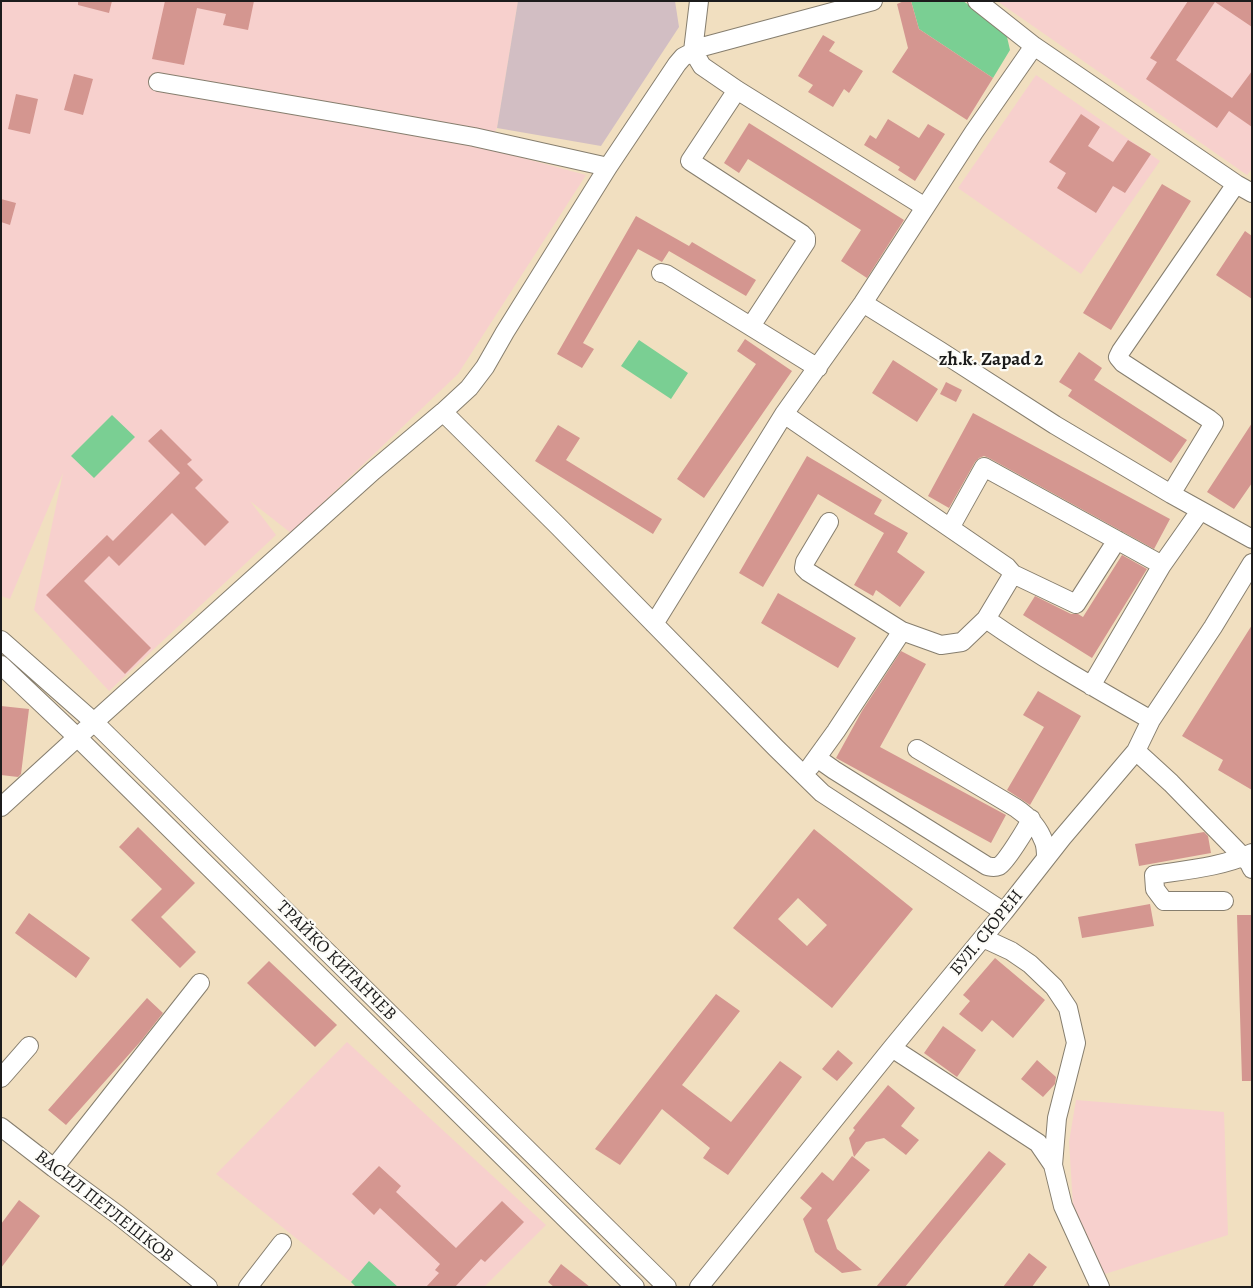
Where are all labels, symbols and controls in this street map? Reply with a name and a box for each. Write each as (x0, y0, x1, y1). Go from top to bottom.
district label: zh.k. Zapad 2 (939, 349, 1043, 371)
street label: БУЛ. СЮРЕН (946, 886, 1028, 980)
street label: ТРАЙКО КИТАНЧЕВ (272, 897, 400, 1025)
street label: ВАСИЛ ПЕТЛЕШКОВ (30, 1146, 178, 1268)

